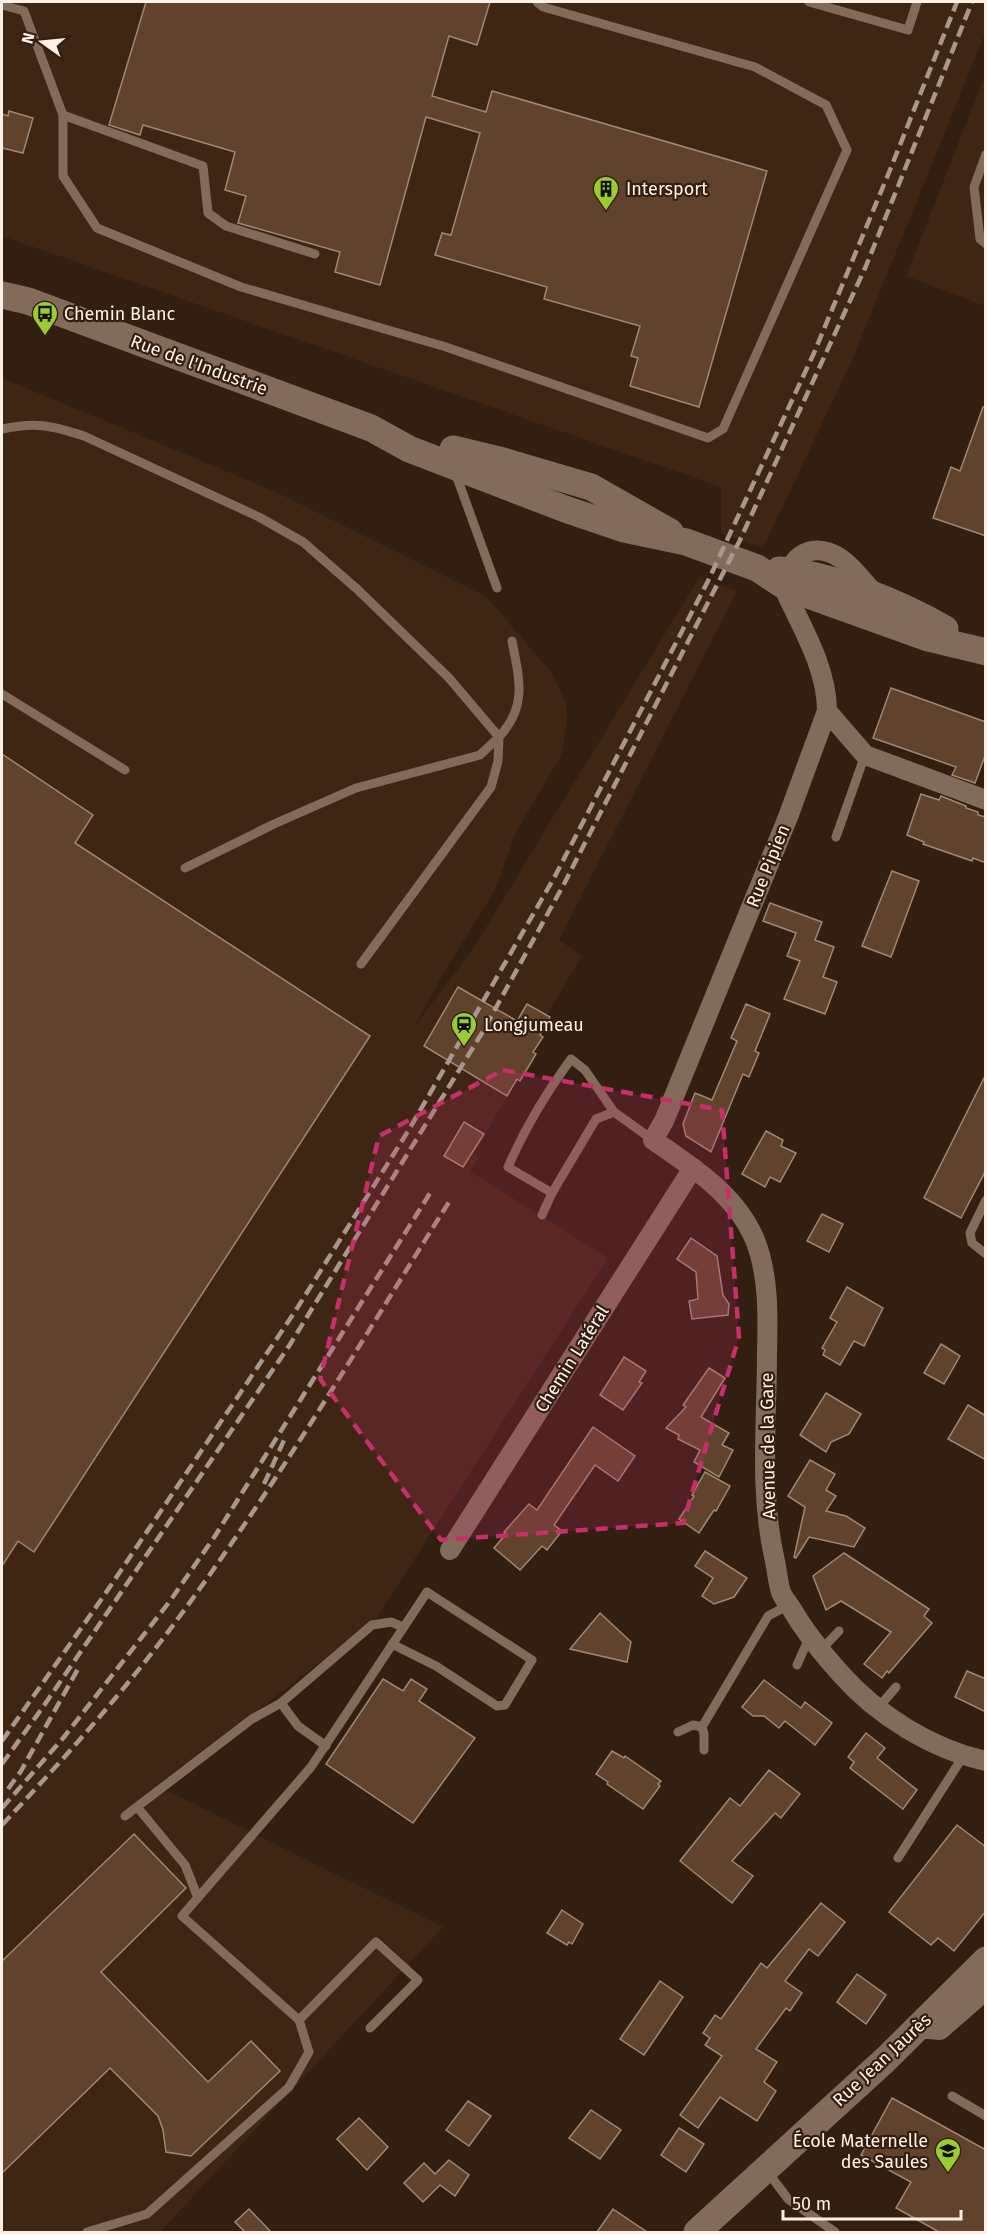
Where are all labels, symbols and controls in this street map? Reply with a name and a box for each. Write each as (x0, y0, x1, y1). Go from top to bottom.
north arrow (12, 12, 72, 72)
text: N (17, 31, 39, 46)
building icon: Intersport (591, 174, 621, 212)
place label: Intersport (626, 178, 708, 200)
bus stop icon: Chemin Blanc (30, 299, 60, 337)
place label: Chemin Blanc (64, 303, 176, 325)
street label: Rue de l'Industrie (128, 330, 270, 400)
street label: Rue Pipien (741, 821, 795, 911)
station icon: Longjumeau (449, 1010, 479, 1048)
place label: Longjumeau (484, 1014, 584, 1036)
street label: Chemin Latéral (530, 1301, 614, 1417)
street label: Avenue de la Gare (756, 1372, 780, 1520)
street label: Rue Jean Jaurès (828, 2009, 936, 2111)
place label: École Maternelle des Saules (793, 2129, 928, 2173)
school or university icon: École Maternelle des Saules (933, 2136, 963, 2174)
scale bar (783, 2183, 962, 2221)
text: 50 m (792, 2193, 831, 2215)

